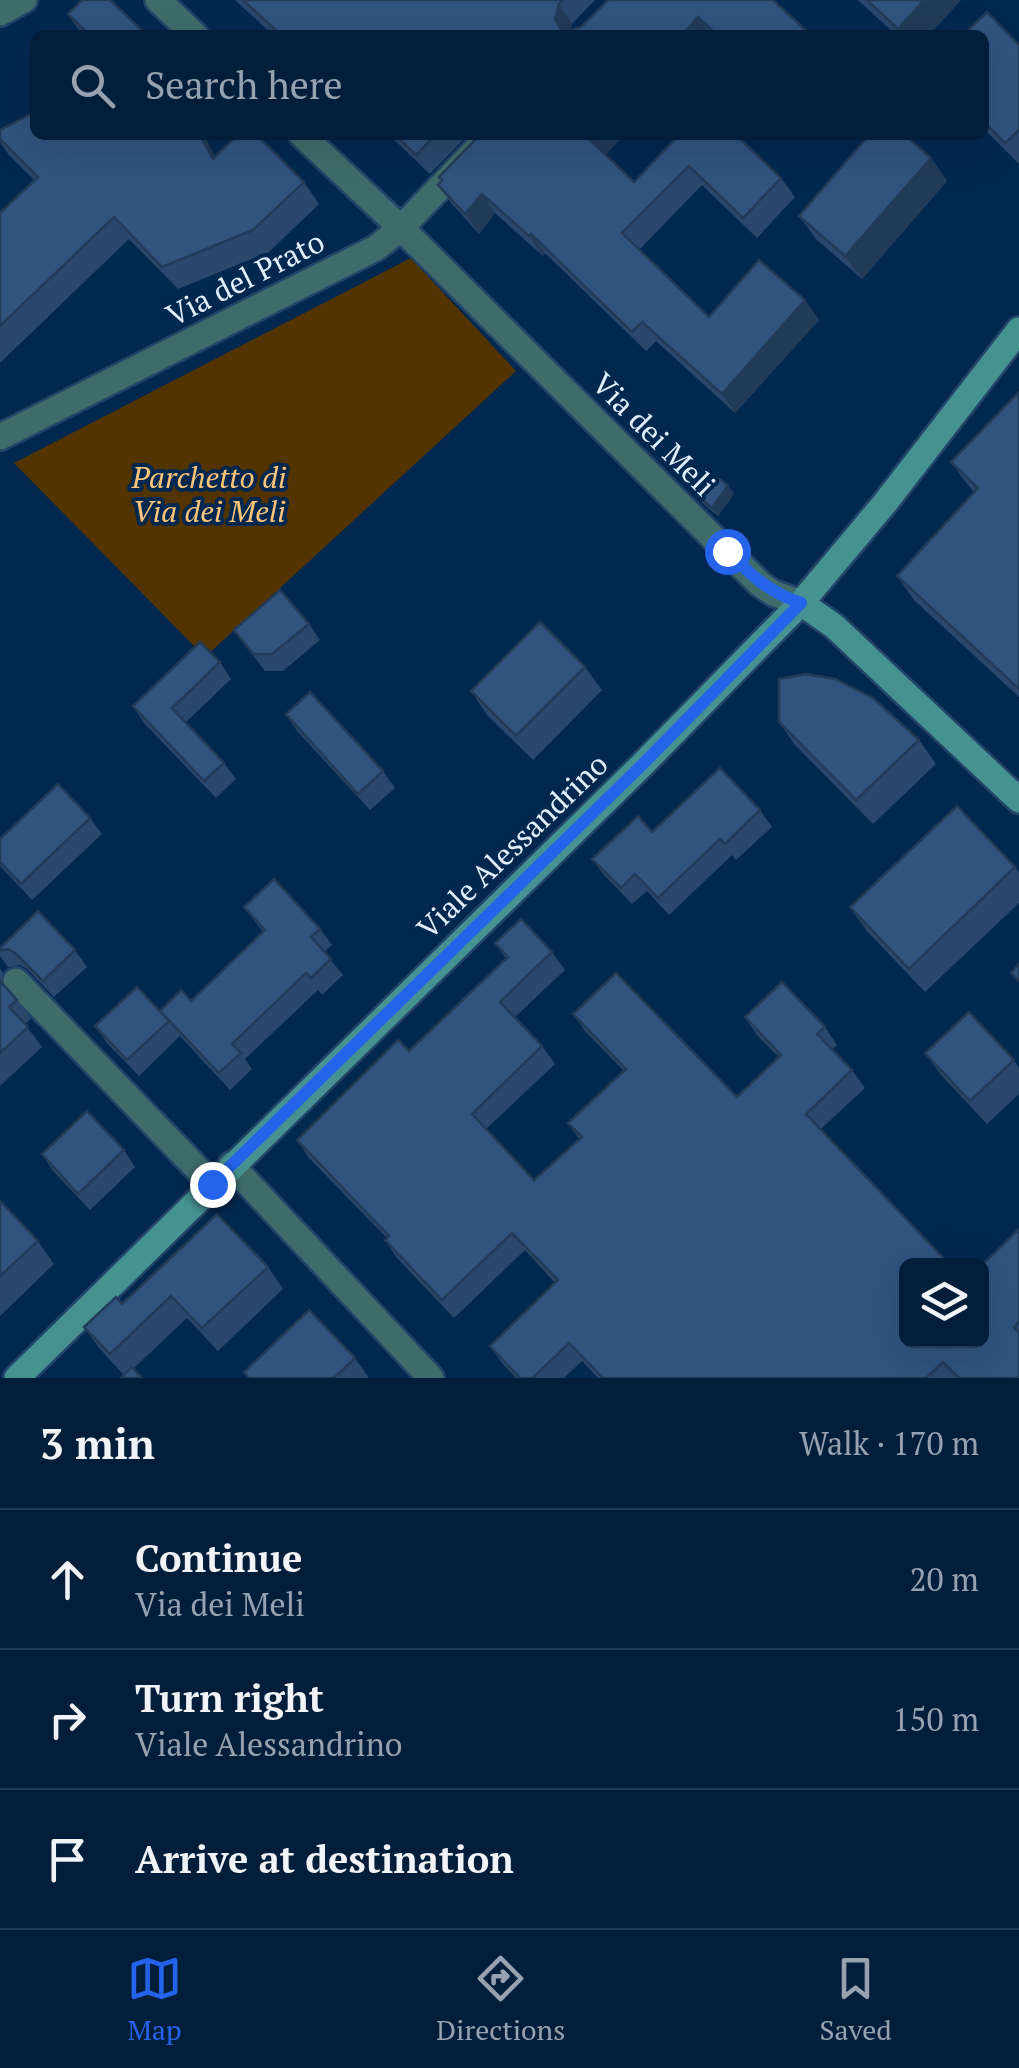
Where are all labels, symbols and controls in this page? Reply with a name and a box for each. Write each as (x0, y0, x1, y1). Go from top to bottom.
search box (30, 30, 989, 140)
icon: search (65, 58, 120, 113)
text: Search here (145, 60, 343, 110)
street label: Via del Prato (159, 221, 331, 335)
street label: Via dei Meli (584, 364, 724, 504)
park label: Parchetto di Via dei Meli (131, 457, 287, 531)
route start (705, 529, 751, 575)
street label: Viale Alessandrino (408, 745, 616, 947)
route end (190, 1162, 236, 1208)
map controls (899, 1258, 989, 1348)
button: layers (899, 1258, 989, 1348)
text: 3 min (40, 1415, 155, 1471)
text: Walk · 170 m (799, 1422, 979, 1464)
text: Continue (135, 1533, 302, 1583)
icon: ahead (40, 1552, 95, 1607)
text: 20 m (909, 1558, 979, 1600)
text: Via dei Meli (135, 1583, 305, 1625)
text: Turn right (135, 1673, 324, 1723)
icon: right (40, 1692, 95, 1747)
text: 150 m (892, 1698, 979, 1740)
text: Viale Alessandrino (135, 1723, 402, 1765)
icon: arrive (40, 1832, 95, 1887)
text: Arrive at destination (135, 1834, 514, 1884)
tab: Map (127, 1951, 182, 2048)
tab: Directions (436, 1951, 565, 2048)
tab: Saved (819, 1951, 892, 2048)

